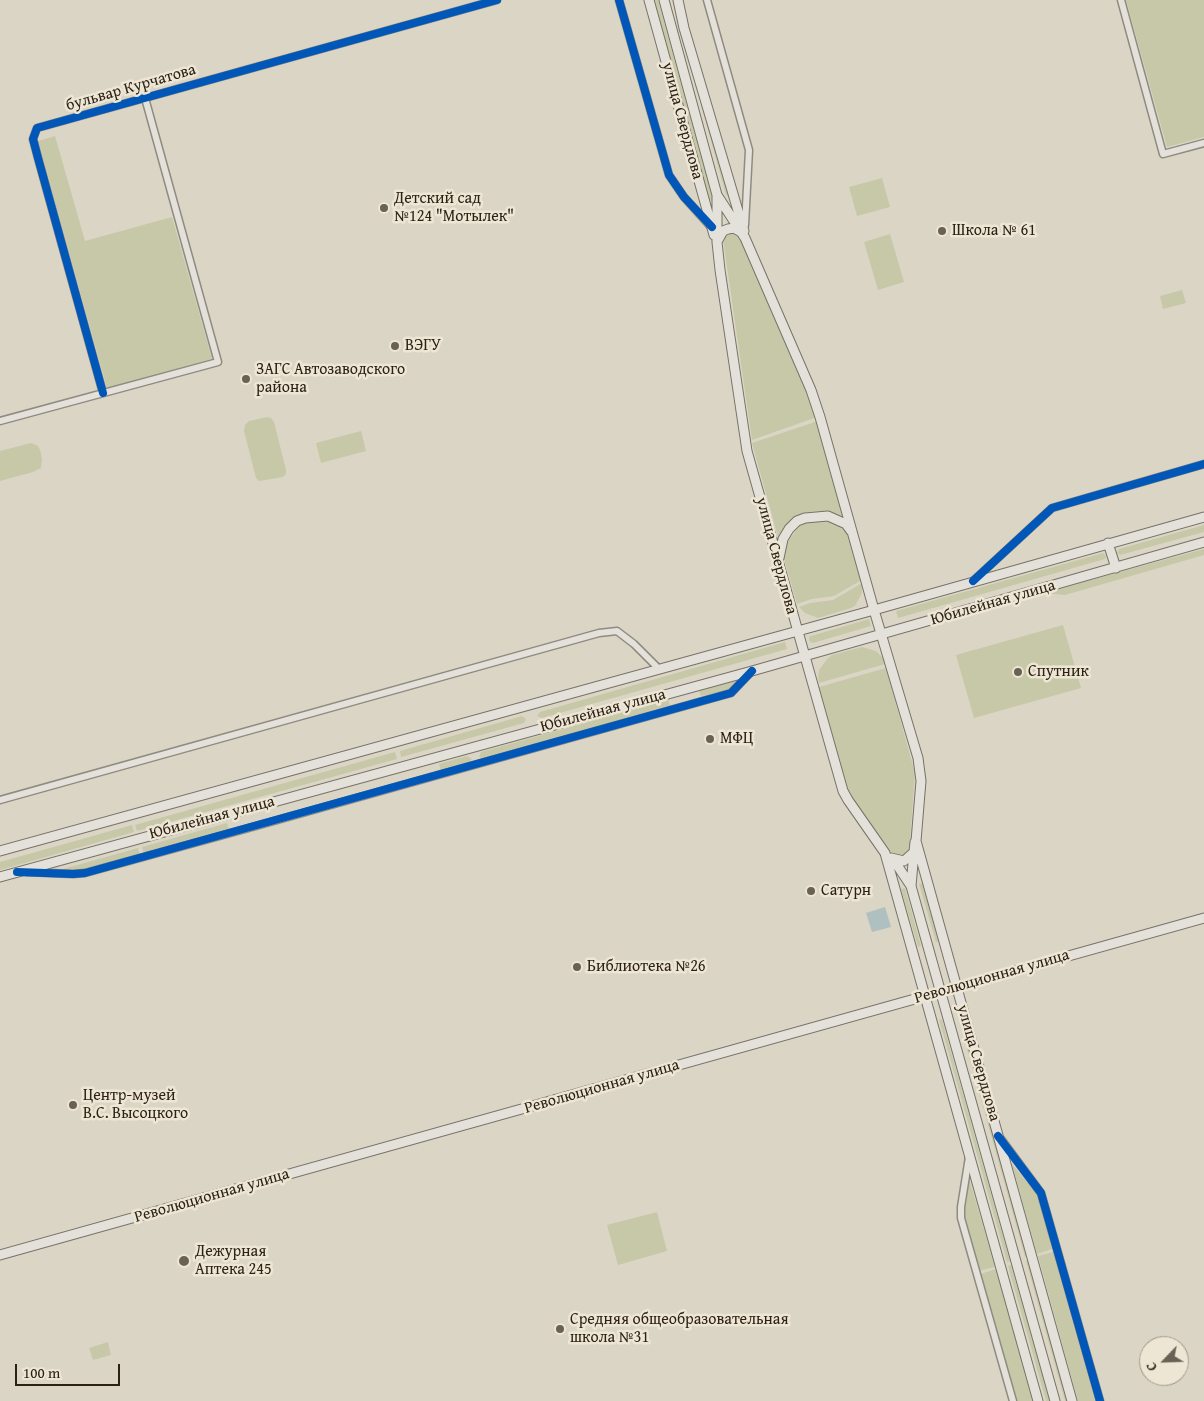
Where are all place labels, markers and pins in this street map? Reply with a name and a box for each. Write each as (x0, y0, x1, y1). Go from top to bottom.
place label: Детский сад №124 "Мотылек" (394, 189, 514, 227)
marker: Детский сад №124 "Мотылек" (378, 202, 390, 214)
place label: Школа № 61 (952, 221, 1036, 241)
marker: Школа № 61 (936, 225, 948, 237)
place label: ВЭГУ (405, 336, 441, 356)
marker: ВЭГУ (389, 340, 401, 352)
place label: ЗАГС Автозаводского района (256, 360, 405, 398)
marker: ЗАГС Автозаводского района (240, 373, 252, 385)
place label: Спутник (1028, 662, 1089, 682)
marker: Спутник (1012, 666, 1024, 678)
place label: МФЦ (720, 729, 753, 749)
marker: МФЦ (704, 733, 716, 745)
place label: Сатурн (821, 881, 871, 901)
marker: Сатурн (805, 885, 817, 897)
place label: Библиотека №26 (587, 957, 706, 977)
marker: Библиотека №26 (571, 961, 583, 973)
place label: Центр-музей В.С. Высоцкого (83, 1086, 188, 1124)
marker: Центр-музей В.С. Высоцкого (67, 1099, 79, 1111)
place label: Дежурная Аптека 245 (195, 1242, 272, 1280)
marker: Дежурная Аптека 245 (177, 1254, 191, 1268)
place label: Средняя общеобразовательная школа №31 (570, 1310, 788, 1348)
marker: Средняя общеобразовательная школа №31 (554, 1323, 566, 1335)

